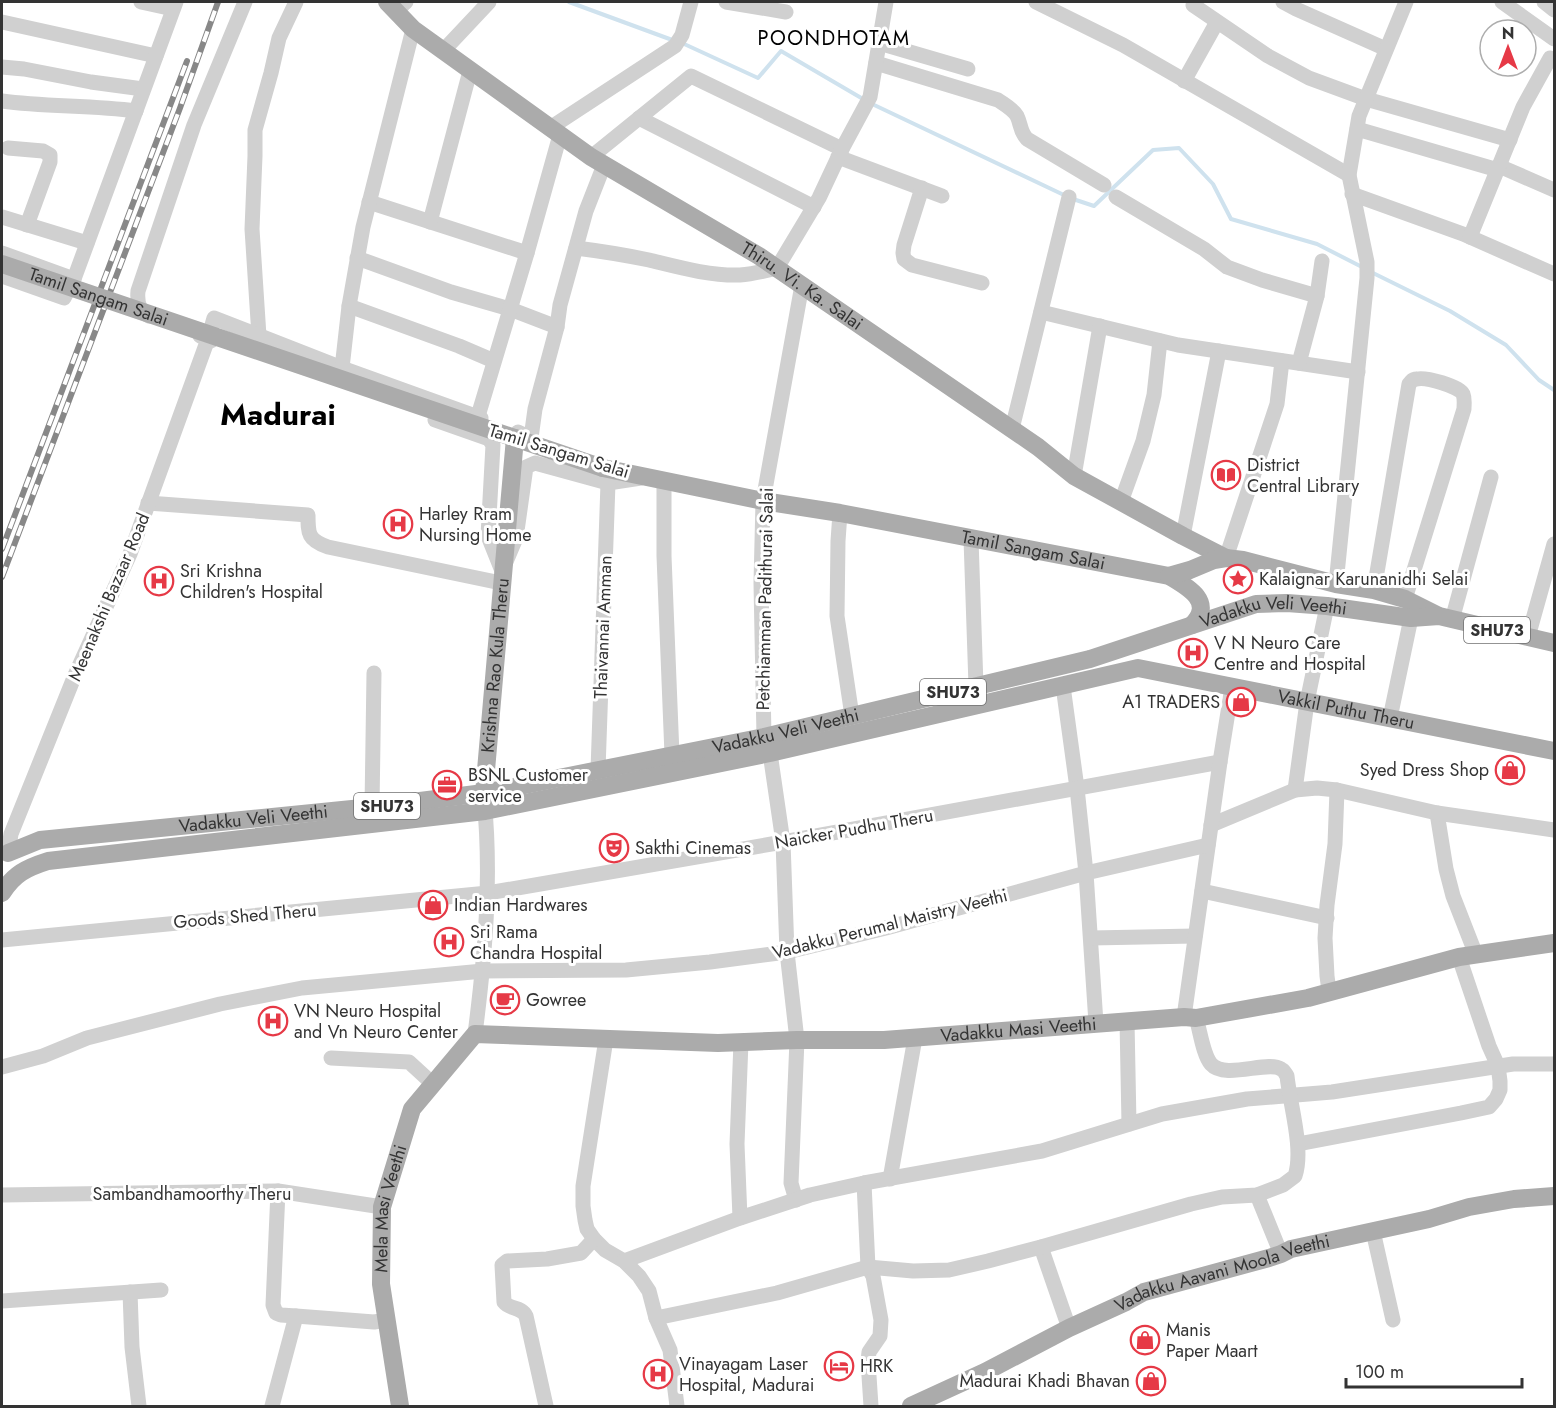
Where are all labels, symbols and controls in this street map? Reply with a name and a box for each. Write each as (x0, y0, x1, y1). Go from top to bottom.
north arrow (1478, 18, 1538, 78)
text: N (1502, 22, 1514, 45)
district label: POONDHOTAM (758, 24, 910, 53)
street label: Thiru. Vi. Ka. Salai (736, 235, 868, 336)
street label: Tamil Sangam Salai (25, 261, 172, 333)
district label: Madurai (220, 393, 336, 436)
street label: Tamil Sangam Salai (485, 417, 633, 485)
place label: District Central Library (1247, 452, 1359, 499)
library icon: District Central Library (1210, 459, 1242, 491)
street label: Petchiamman Padithurai Salai (750, 487, 780, 711)
place label: Harley Rram Nursing Home (419, 501, 532, 548)
hospital icon: Harley Rram Nursing Home (382, 508, 414, 540)
street label: Meenakshi Bazaar Road (62, 509, 156, 685)
street label: Tamil Sangam Salai (959, 524, 1107, 576)
street label: Thaivannai Amman (588, 555, 618, 699)
place label: Sri Krishna Children's Hospital (180, 558, 323, 605)
place icon: Kalaignar Karunanidhi Selai (1222, 563, 1254, 595)
hospital icon: Sri Krishna Children's Hospital (143, 565, 175, 597)
place label: Kalaignar Karunanidhi Selai (1259, 566, 1468, 592)
street label: Krishna Rao Kula Theru (475, 577, 516, 754)
street label: Vadakku Veli Veethi (1196, 590, 1349, 635)
road number: SHU73 (1464, 617, 1530, 643)
place label: V N Neuro Care Centre and Hospital (1214, 630, 1366, 677)
hospital icon: V N Neuro Care Centre and Hospital (1177, 637, 1209, 669)
road number: SHU73 (920, 679, 986, 705)
street label: Vakkil Puthu Theru (1275, 683, 1417, 736)
shop icon: A1 TRADERS (1225, 686, 1257, 718)
place label: A1 TRADERS (1122, 689, 1220, 715)
street label: Vadakku Veli Veethi (710, 702, 862, 760)
shop icon: Syed Dress Shop (1494, 754, 1526, 786)
place label: Syed Dress Shop (1360, 757, 1489, 783)
place label: BSNL Customer service (468, 762, 589, 809)
office icon: BSNL Customer service (431, 769, 463, 801)
road number: SHU73 (354, 793, 420, 819)
street label: Vadakku Veli Veethi (178, 798, 329, 839)
street label: Naicker Pudhu Theru (773, 802, 935, 856)
theatre icon: Sakthi Cinemas (598, 832, 630, 864)
place label: Sakthi Cinemas (635, 835, 751, 861)
street label: Vadakku Perumal Maistry Veethi (770, 882, 1010, 966)
shop icon: Indian Hardwares (417, 889, 449, 921)
place label: Indian Hardwares (454, 892, 588, 918)
street label: Goods Shed Theru (172, 897, 318, 935)
place label: Sri Rama Chandra Hospital (470, 919, 602, 966)
hospital icon: Sri Rama Chandra Hospital (433, 926, 465, 958)
cafe icon: Gowree (489, 984, 521, 1016)
place label: Gowree (526, 987, 586, 1013)
place label: VN Neuro Hospital and Vn Neuro Center (294, 998, 459, 1045)
hospital icon: VN Neuro Hospital and Vn Neuro Center (257, 1005, 289, 1037)
street label: Vadakku Masi Veethi (940, 1011, 1097, 1049)
street label: Mela Masi Veethi (368, 1141, 413, 1273)
street label: Sambandhamoorthy Theru (93, 1181, 291, 1207)
street label: Vadakku Aavani Moola Veethi (1110, 1228, 1332, 1319)
place label: Manis Paper Maart (1166, 1317, 1258, 1364)
shop icon: Manis Paper Maart (1129, 1324, 1161, 1356)
hotel icon: HRK (823, 1350, 855, 1382)
place label: Vinayagam Laser Hospital, Madurai (679, 1351, 814, 1398)
scale bar (1346, 1351, 1522, 1389)
place label: HRK (860, 1353, 894, 1379)
hospital icon: Vinayagam Laser Hospital, Madurai (642, 1358, 674, 1390)
text: 100 m (1355, 1359, 1404, 1385)
shop icon: Madurai Khadi Bhavan (1135, 1365, 1167, 1397)
place label: Madurai Khadi Bhavan (959, 1368, 1130, 1394)

